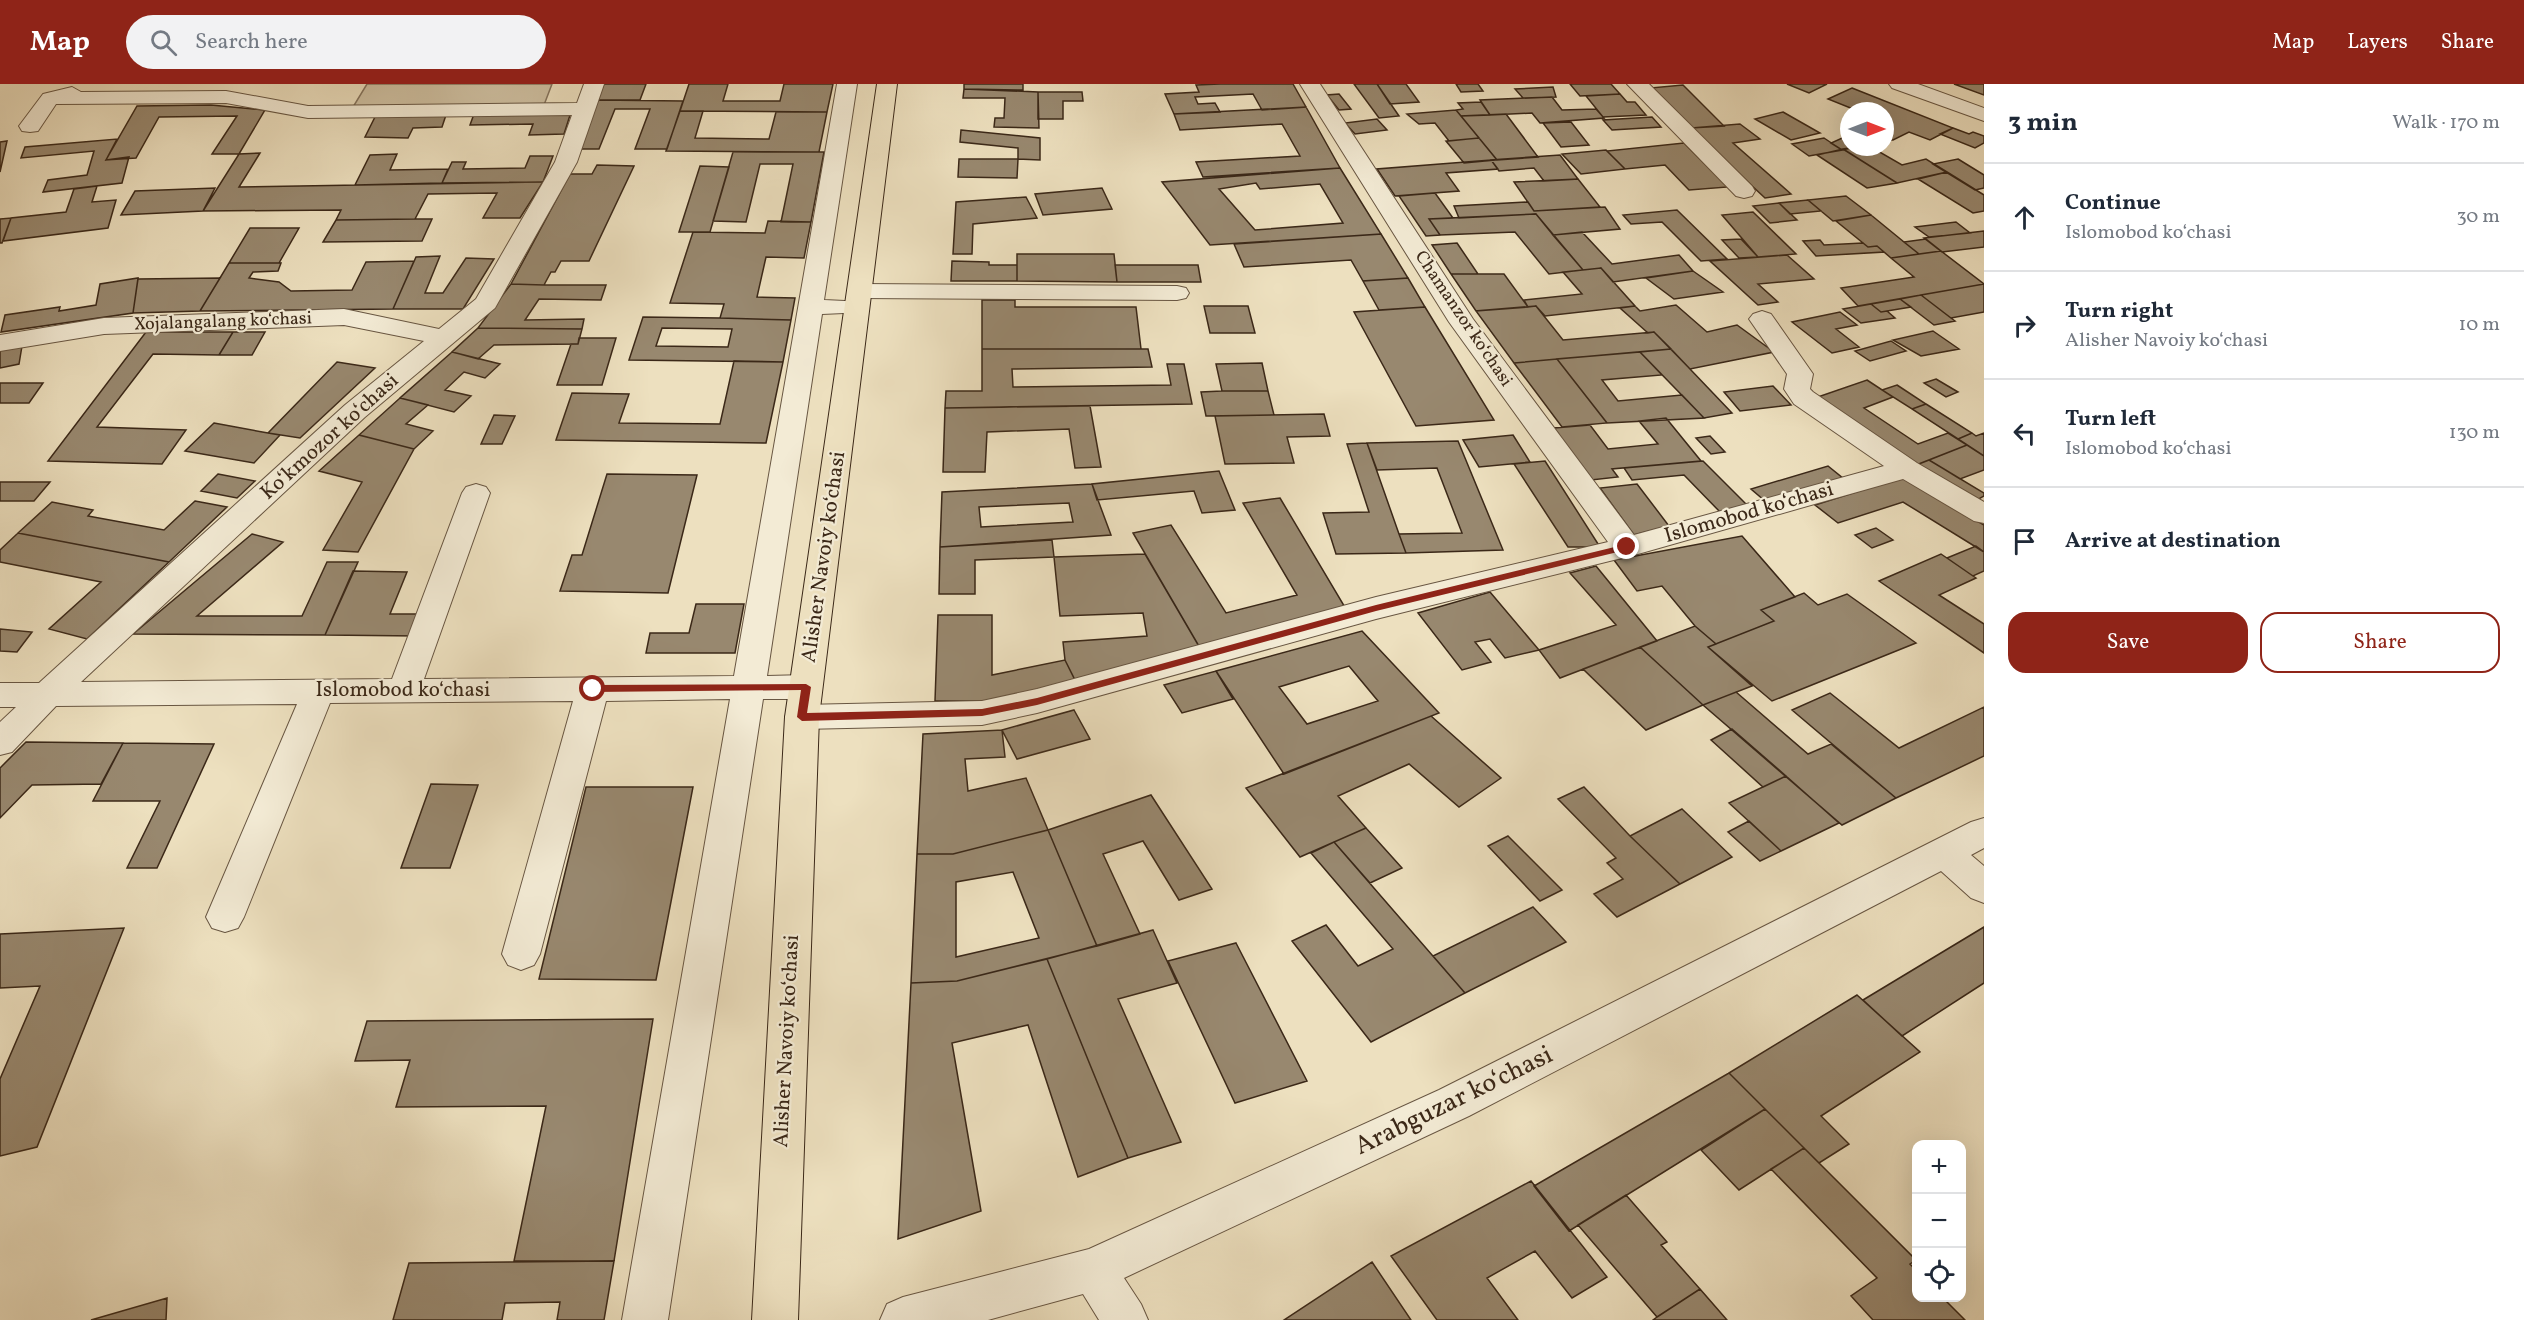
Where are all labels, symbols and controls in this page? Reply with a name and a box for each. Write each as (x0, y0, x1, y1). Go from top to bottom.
search box (126, 15, 546, 69)
text: Map (30, 23, 90, 62)
icon: search (147, 26, 180, 59)
text: Search here (195, 27, 308, 58)
text: Map (2272, 28, 2314, 57)
text: Layers (2347, 28, 2408, 57)
text: Share (2441, 28, 2494, 57)
north arrow (1840, 102, 1894, 156)
text: 3 min (2008, 105, 2078, 141)
text: Walk · 170 m (2392, 109, 2500, 137)
text: Continue (2065, 188, 2161, 219)
icon: ahead (2008, 201, 2041, 234)
text: 30 m (2456, 203, 2500, 231)
text: Islomobod ko‘chasi (2065, 219, 2231, 247)
street label: Chamanzor koʻchasi (1408, 246, 1518, 392)
text: Turn right (2065, 296, 2173, 327)
street label: Xojalangalang koʻchasi (134, 306, 312, 338)
icon: right (2008, 309, 2041, 342)
text: 10 m (2459, 311, 2500, 339)
text: Alisher Navoiy koʻchasi (2065, 327, 2268, 355)
street label: Koʻkmozor koʻchasi (254, 367, 406, 507)
text: Turn left (2065, 404, 2156, 435)
icon: left (2008, 417, 2041, 450)
text: 130 m (2449, 419, 2500, 447)
text: Islomobod koʻchasi (2065, 435, 2231, 463)
street label: Alisher Navoiy koʻchasi (795, 449, 853, 665)
street label: Islomobod koʻchasi (1661, 475, 1837, 551)
icon: arrive (2008, 525, 2041, 558)
text: Arrive at destination (2065, 526, 2281, 557)
route end (1613, 533, 1639, 559)
button: Save (2008, 612, 2248, 673)
button: Share (2260, 612, 2500, 673)
route start (579, 675, 605, 701)
street label: Islomobod ko‘chasi (316, 676, 490, 705)
street label: Alisher Navoiy koʻchasi (767, 934, 807, 1148)
street label: Arabguzar koʻchasi (1349, 1037, 1559, 1165)
map controls (1912, 1140, 1966, 1302)
button: + (1912, 1140, 1966, 1194)
button: − (1912, 1194, 1966, 1248)
button: locate (1912, 1248, 1966, 1302)

